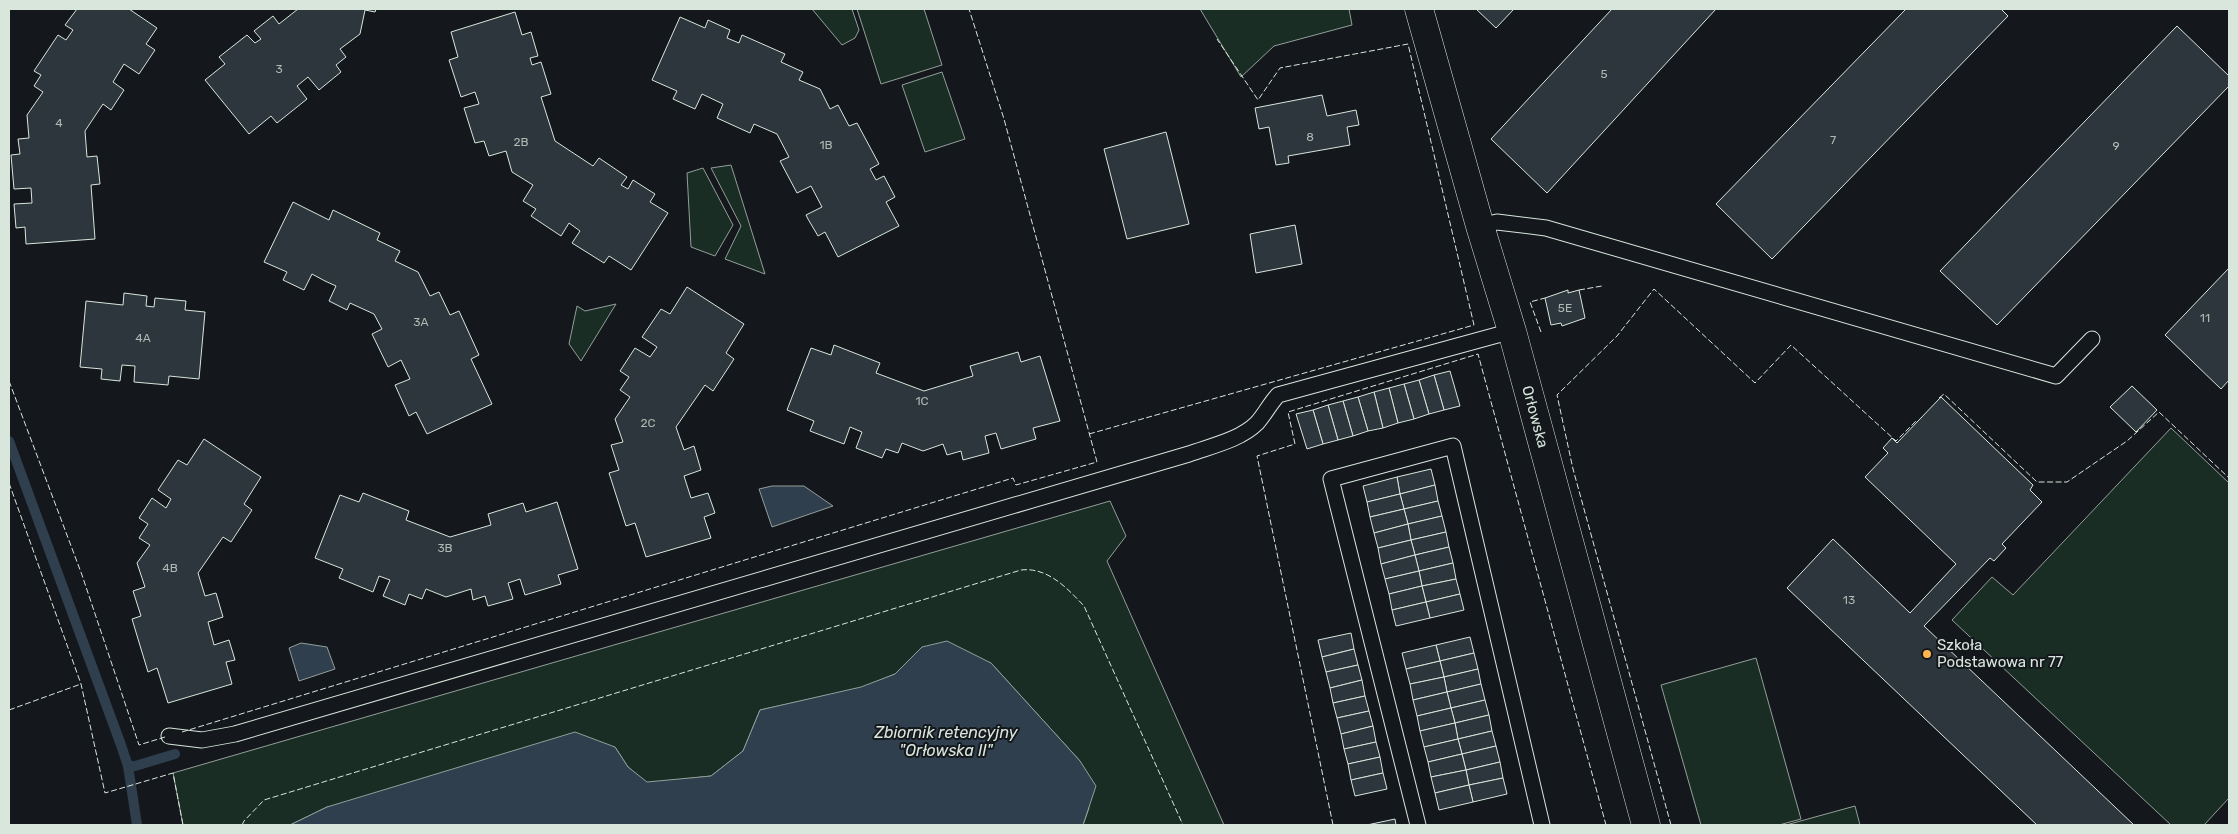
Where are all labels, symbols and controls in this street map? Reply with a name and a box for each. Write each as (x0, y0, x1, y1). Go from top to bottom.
house number: 3 (275, 62, 283, 76)
house number: 5 (1600, 67, 1608, 81)
house number: 4 (55, 116, 63, 130)
house number: 8 (1306, 130, 1314, 144)
house number: 7 (1830, 133, 1836, 147)
house number: 2B (513, 135, 529, 149)
house number: 1B (819, 138, 833, 152)
house number: 9 (2112, 139, 2120, 153)
house number: 5E (1558, 301, 1572, 315)
house number: 11 (2200, 311, 2210, 325)
house number: 3A (413, 315, 429, 329)
house number: 4A (135, 331, 151, 345)
street label: Orłowska (1518, 384, 1552, 450)
house number: 1C (915, 394, 929, 408)
house number: 2C (640, 416, 656, 430)
house number: 3B (437, 541, 453, 555)
house number: 4B (162, 561, 178, 575)
house number: 13 (1843, 593, 1855, 607)
place label: Szkoła Podstawowa nr 77 (1937, 636, 2064, 671)
marker: Szkoła Podstawowa nr 77 (1921, 648, 1933, 660)
water label: Zbiornik retencyjny "Orłowska II" (873, 723, 1019, 760)

